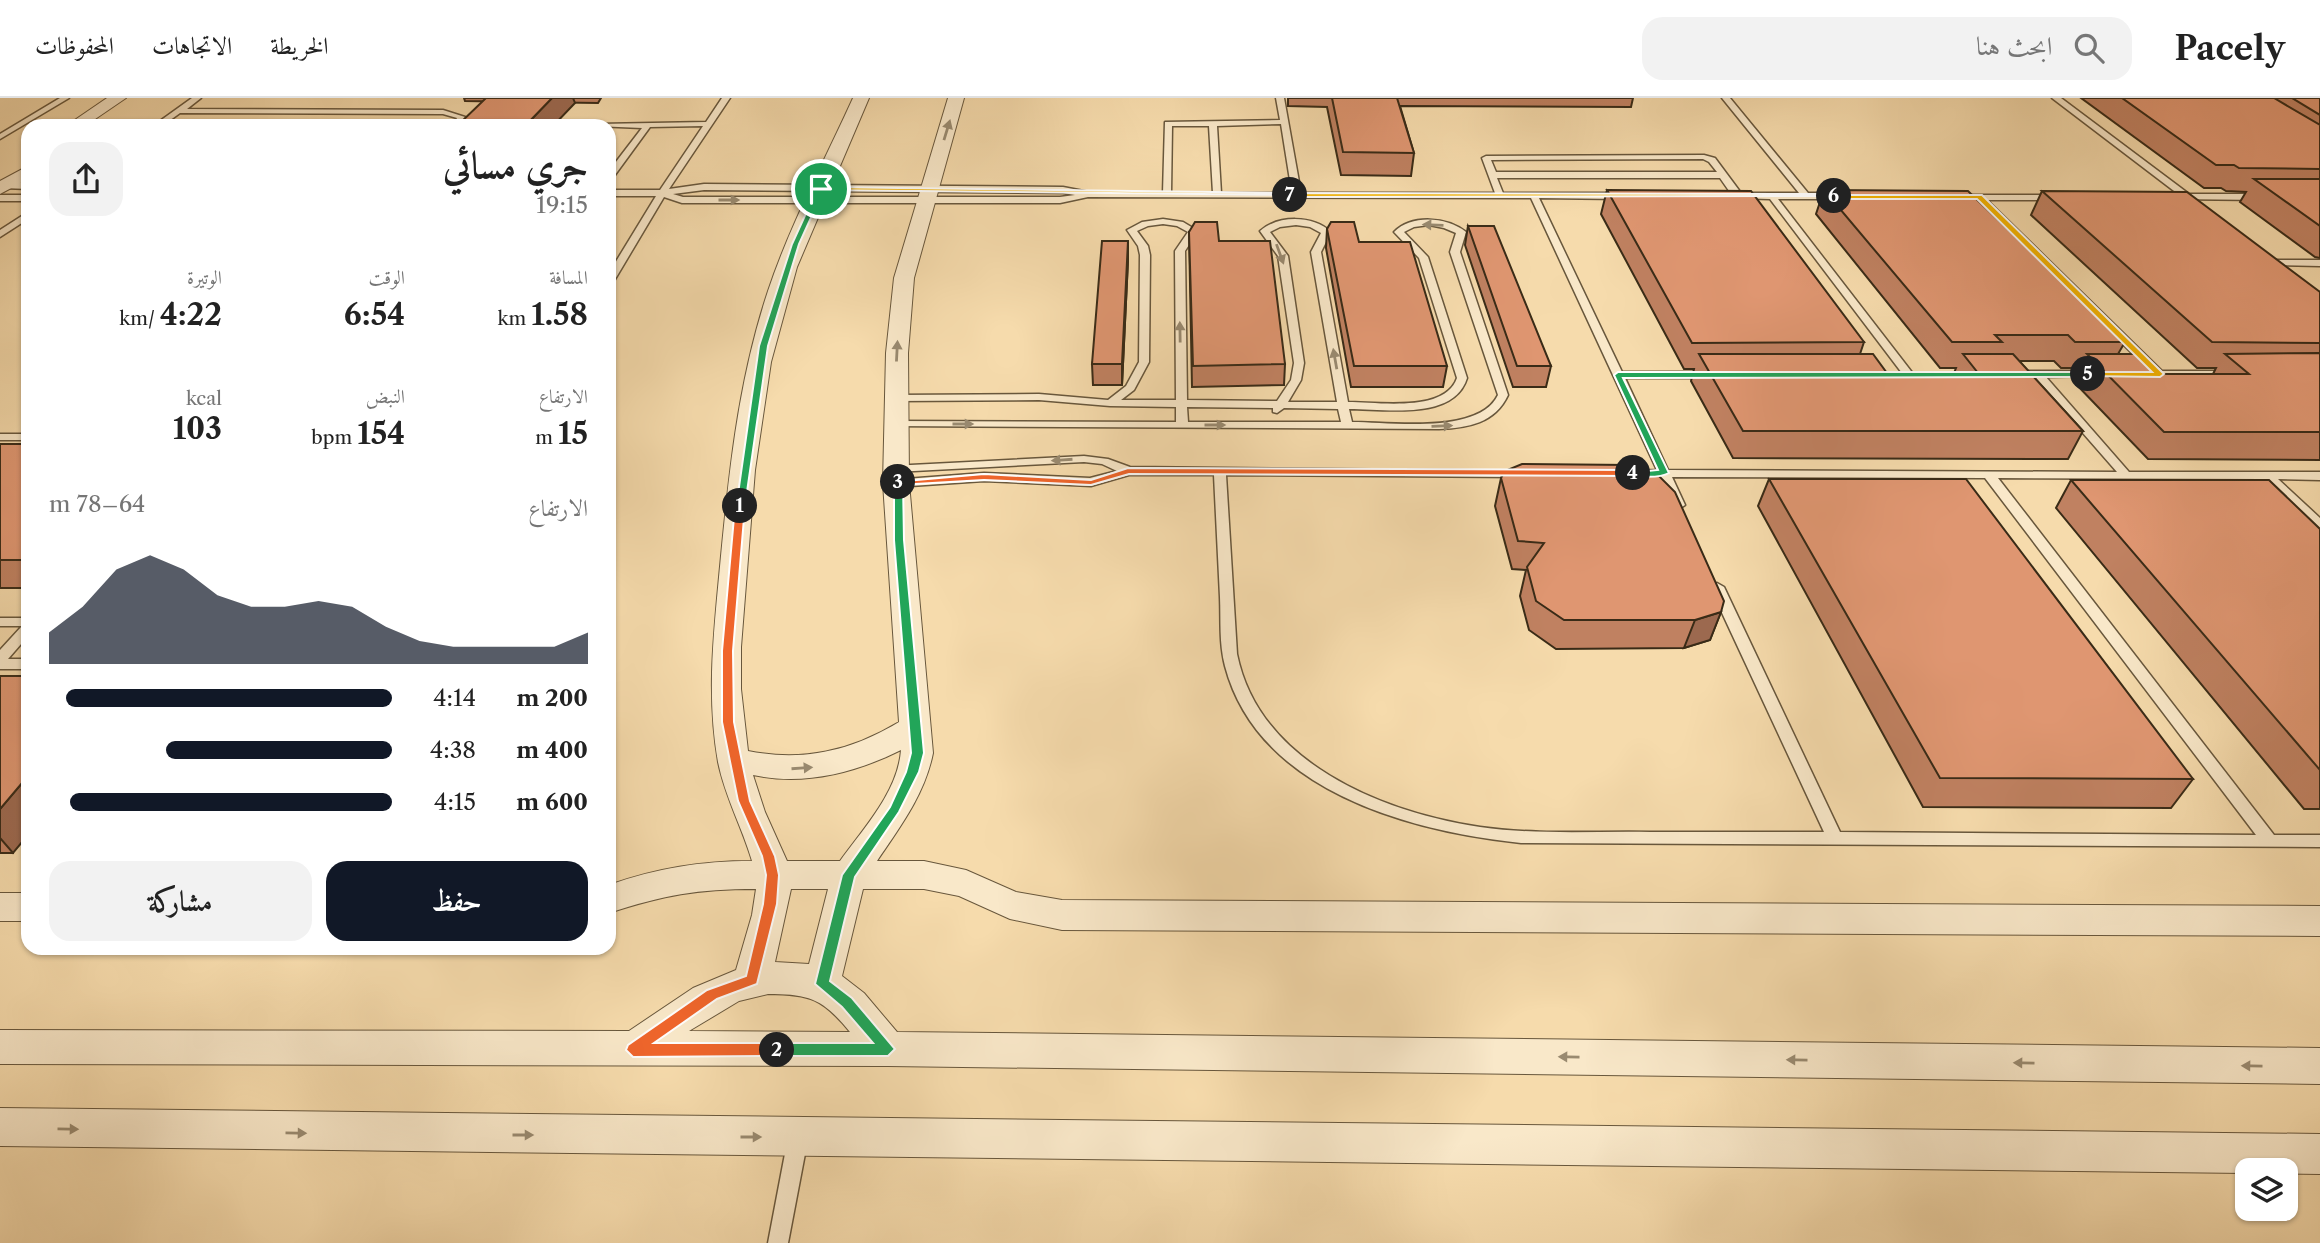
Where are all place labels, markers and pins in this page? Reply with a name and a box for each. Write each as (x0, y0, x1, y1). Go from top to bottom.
pin (791, 159, 851, 219)
pin: 7 (1272, 178, 1308, 212)
pin: 6 (1816, 178, 1852, 214)
pin: 5 (2070, 356, 2106, 392)
pin: 4 (1616, 456, 1650, 490)
pin: 3 (880, 464, 916, 500)
pin: 1 (722, 488, 758, 524)
pin: 2 (760, 1032, 794, 1068)

